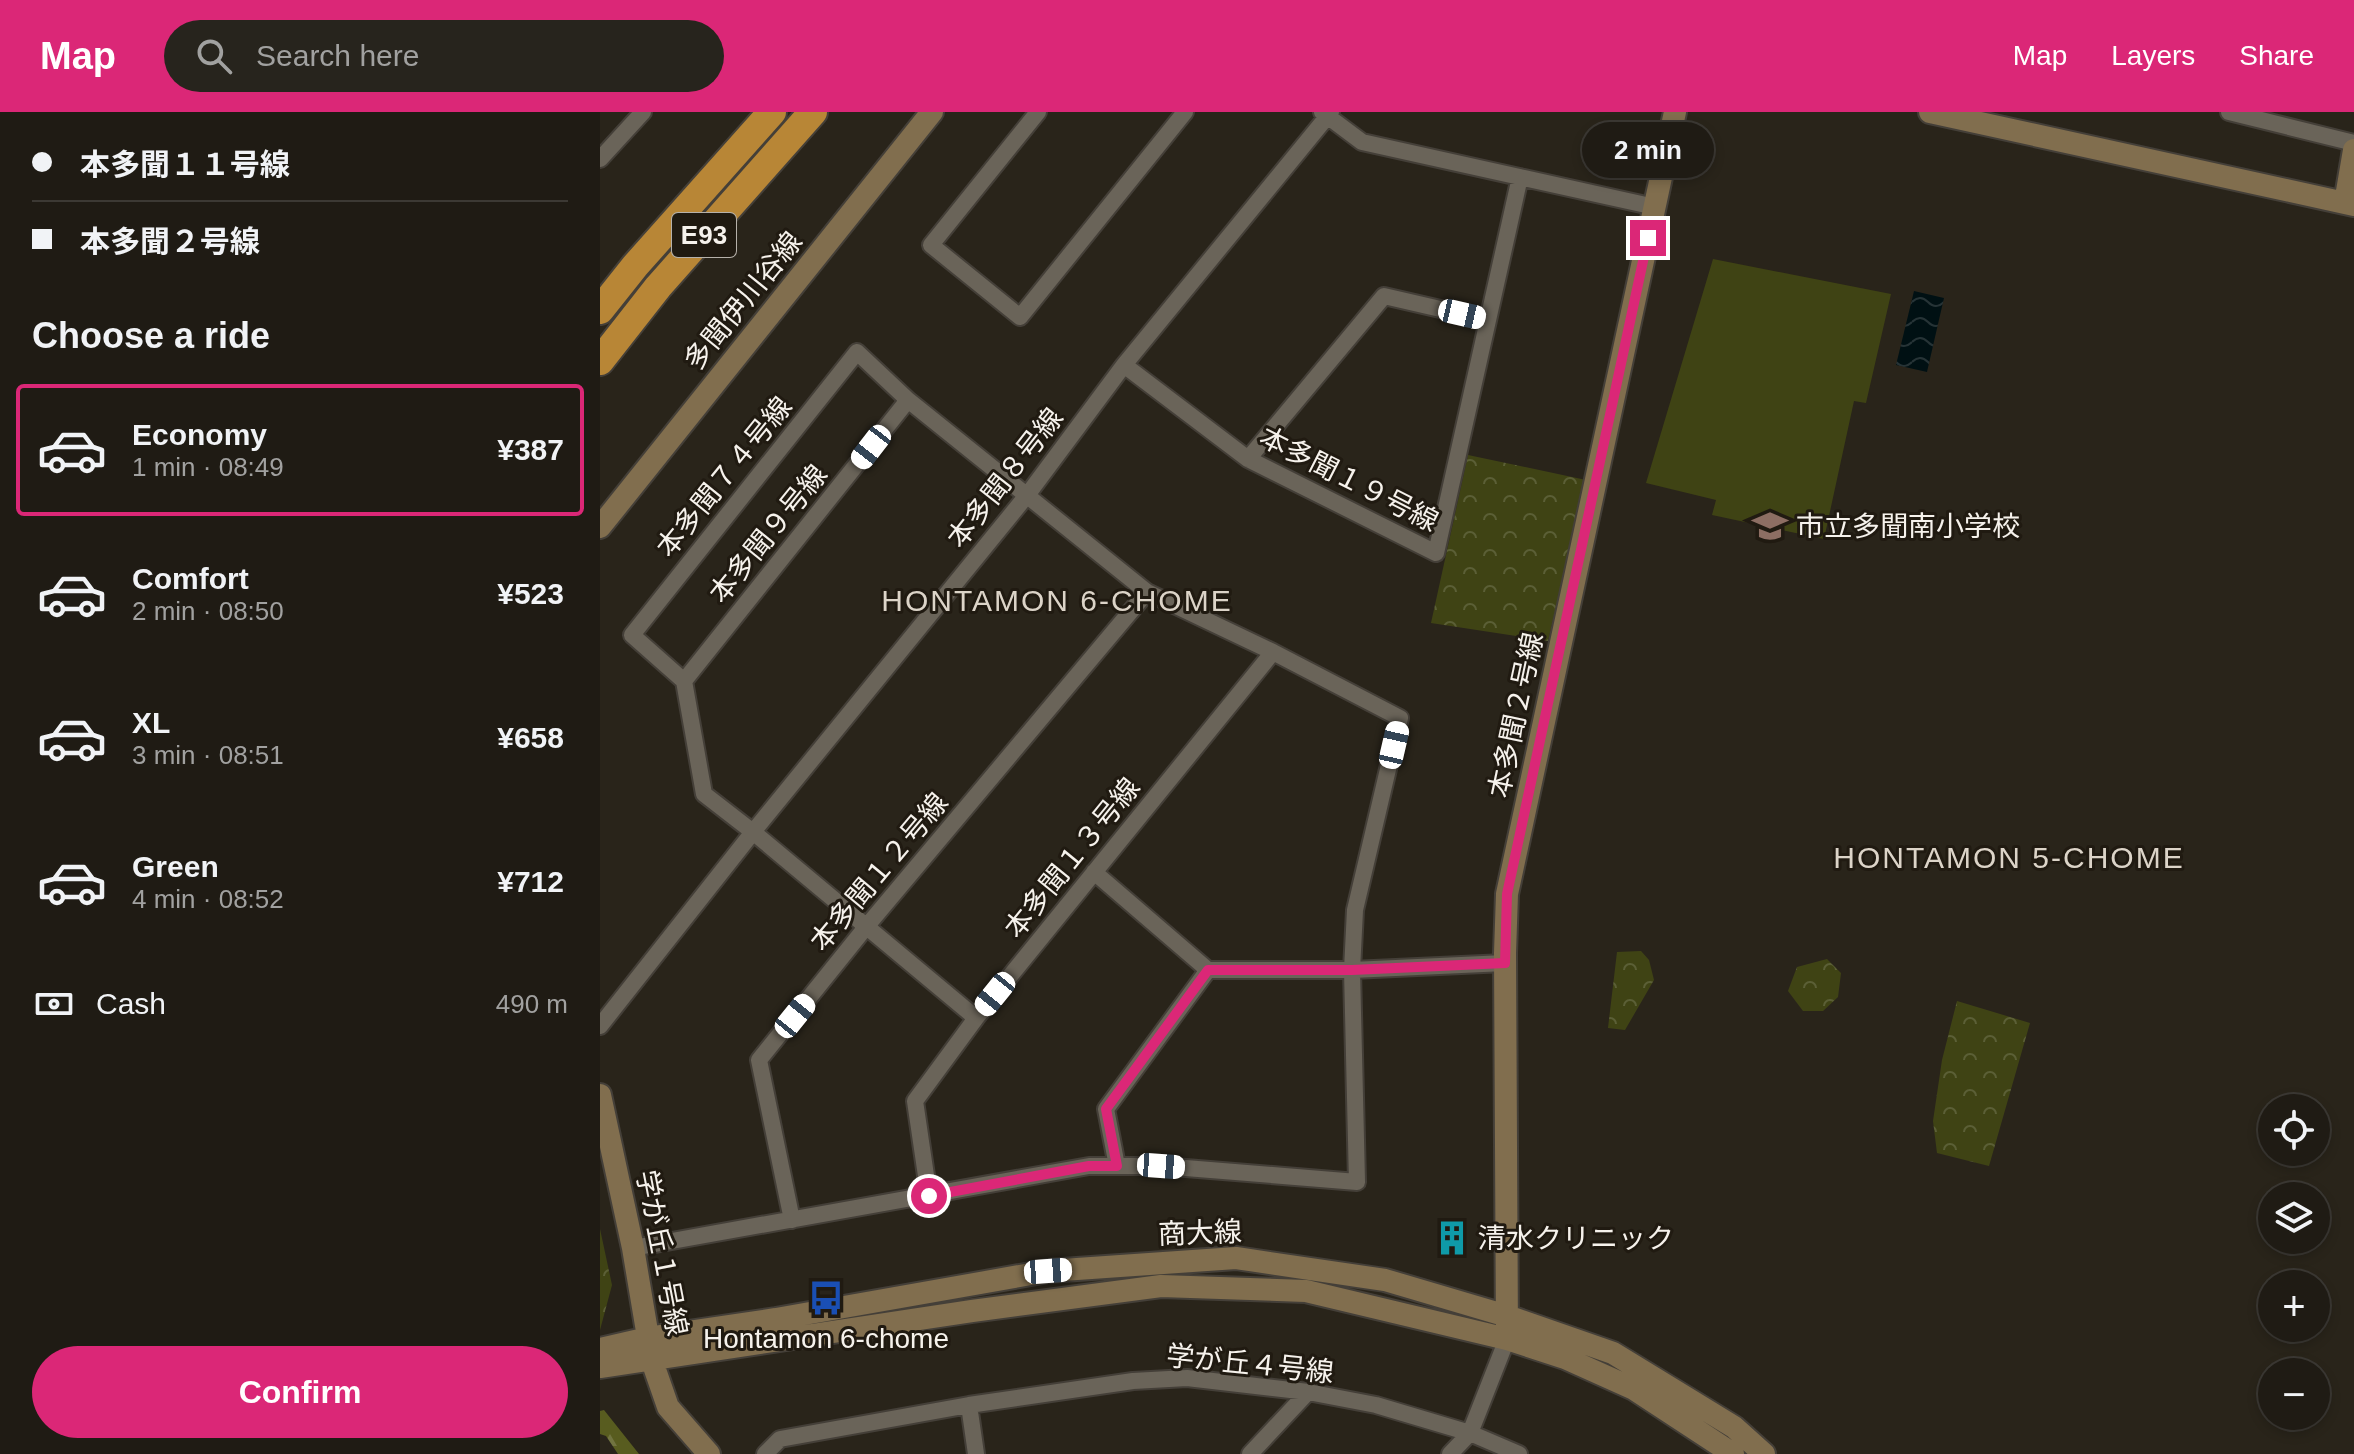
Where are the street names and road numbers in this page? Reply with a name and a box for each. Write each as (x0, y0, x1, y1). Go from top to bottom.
road number: E93 (672, 213, 736, 257)
street label: 多聞伊川谷線 (678, 226, 808, 376)
street label: 本多聞７４号線 (650, 391, 798, 563)
street label: 本多聞８号線 (941, 402, 1069, 554)
street label: 本多聞１９号線 (1255, 421, 1443, 537)
street label: 本多聞９号線 (703, 459, 833, 609)
street label: 本多聞２号線 (1483, 630, 1549, 800)
street label: 本多聞１３号線 (998, 772, 1146, 944)
street label: 本多聞１２号線 (804, 787, 954, 957)
street label: 学が丘１号線 (631, 1168, 693, 1338)
street label: 商大線 (1157, 1216, 1243, 1250)
street label: 学が丘４号線 (1165, 1340, 1335, 1388)

